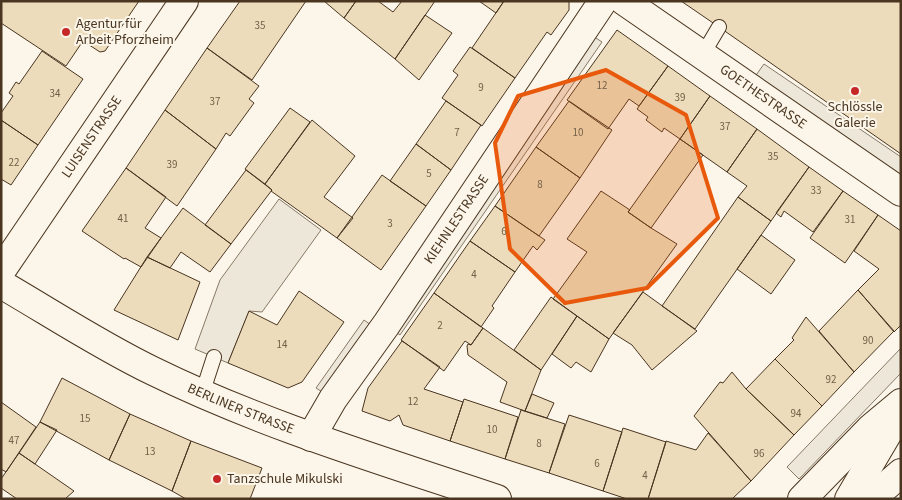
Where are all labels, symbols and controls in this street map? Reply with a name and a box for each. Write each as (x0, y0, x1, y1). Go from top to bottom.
place label: Agentur für Arbeit Pforzheim (76, 14, 174, 50)
house number: 35 (255, 18, 265, 33)
marker: Agentur für Arbeit Pforzheim (60, 26, 72, 38)
street label: GOETHESTRASSE (716, 60, 811, 134)
house number: 12 (597, 78, 607, 93)
house number: 9 (478, 80, 484, 95)
marker: Schlössle Galerie (849, 85, 861, 97)
house number: 34 (50, 86, 61, 101)
house number: 39 (675, 90, 685, 105)
street label: LUISENSTRASSE (57, 92, 127, 182)
house number: 37 (210, 94, 220, 109)
place label: Schlössle Galerie (828, 97, 882, 133)
house number: 37 (720, 119, 730, 134)
house number: 7 (454, 125, 460, 140)
house number: 10 (573, 125, 583, 140)
house number: 35 (768, 149, 778, 164)
house number: 22 (9, 155, 19, 170)
house number: 39 (167, 157, 177, 172)
house number: 5 (426, 166, 432, 181)
street label: KIEHNLESTRASSE (419, 171, 494, 268)
house number: 8 (537, 177, 543, 192)
house number: 33 (811, 183, 821, 198)
house number: 41 (118, 211, 128, 226)
house number: 31 (845, 212, 855, 227)
house number: 3 (387, 216, 393, 231)
house number: 6 (501, 224, 507, 239)
house number: 4 (471, 267, 477, 282)
house number: 2 (437, 318, 443, 333)
house number: 90 (863, 333, 873, 348)
house number: 14 (277, 337, 288, 352)
house number: 92 (826, 372, 836, 387)
street label: BERLINER STRASSE (184, 378, 297, 440)
house number: 12 (408, 394, 418, 409)
house number: 94 (791, 406, 802, 421)
house number: 15 (80, 411, 90, 426)
house number: 10 (487, 422, 497, 437)
house number: 47 (9, 433, 19, 448)
house number: 8 (536, 436, 542, 451)
house number: 13 (145, 444, 155, 459)
house number: 96 (754, 446, 765, 461)
house number: 6 (594, 456, 600, 471)
house number: 4 (642, 468, 648, 483)
place label: Tanzschule Mikulski (227, 469, 343, 489)
marker: Tanzschule Mikulski (211, 473, 223, 485)

